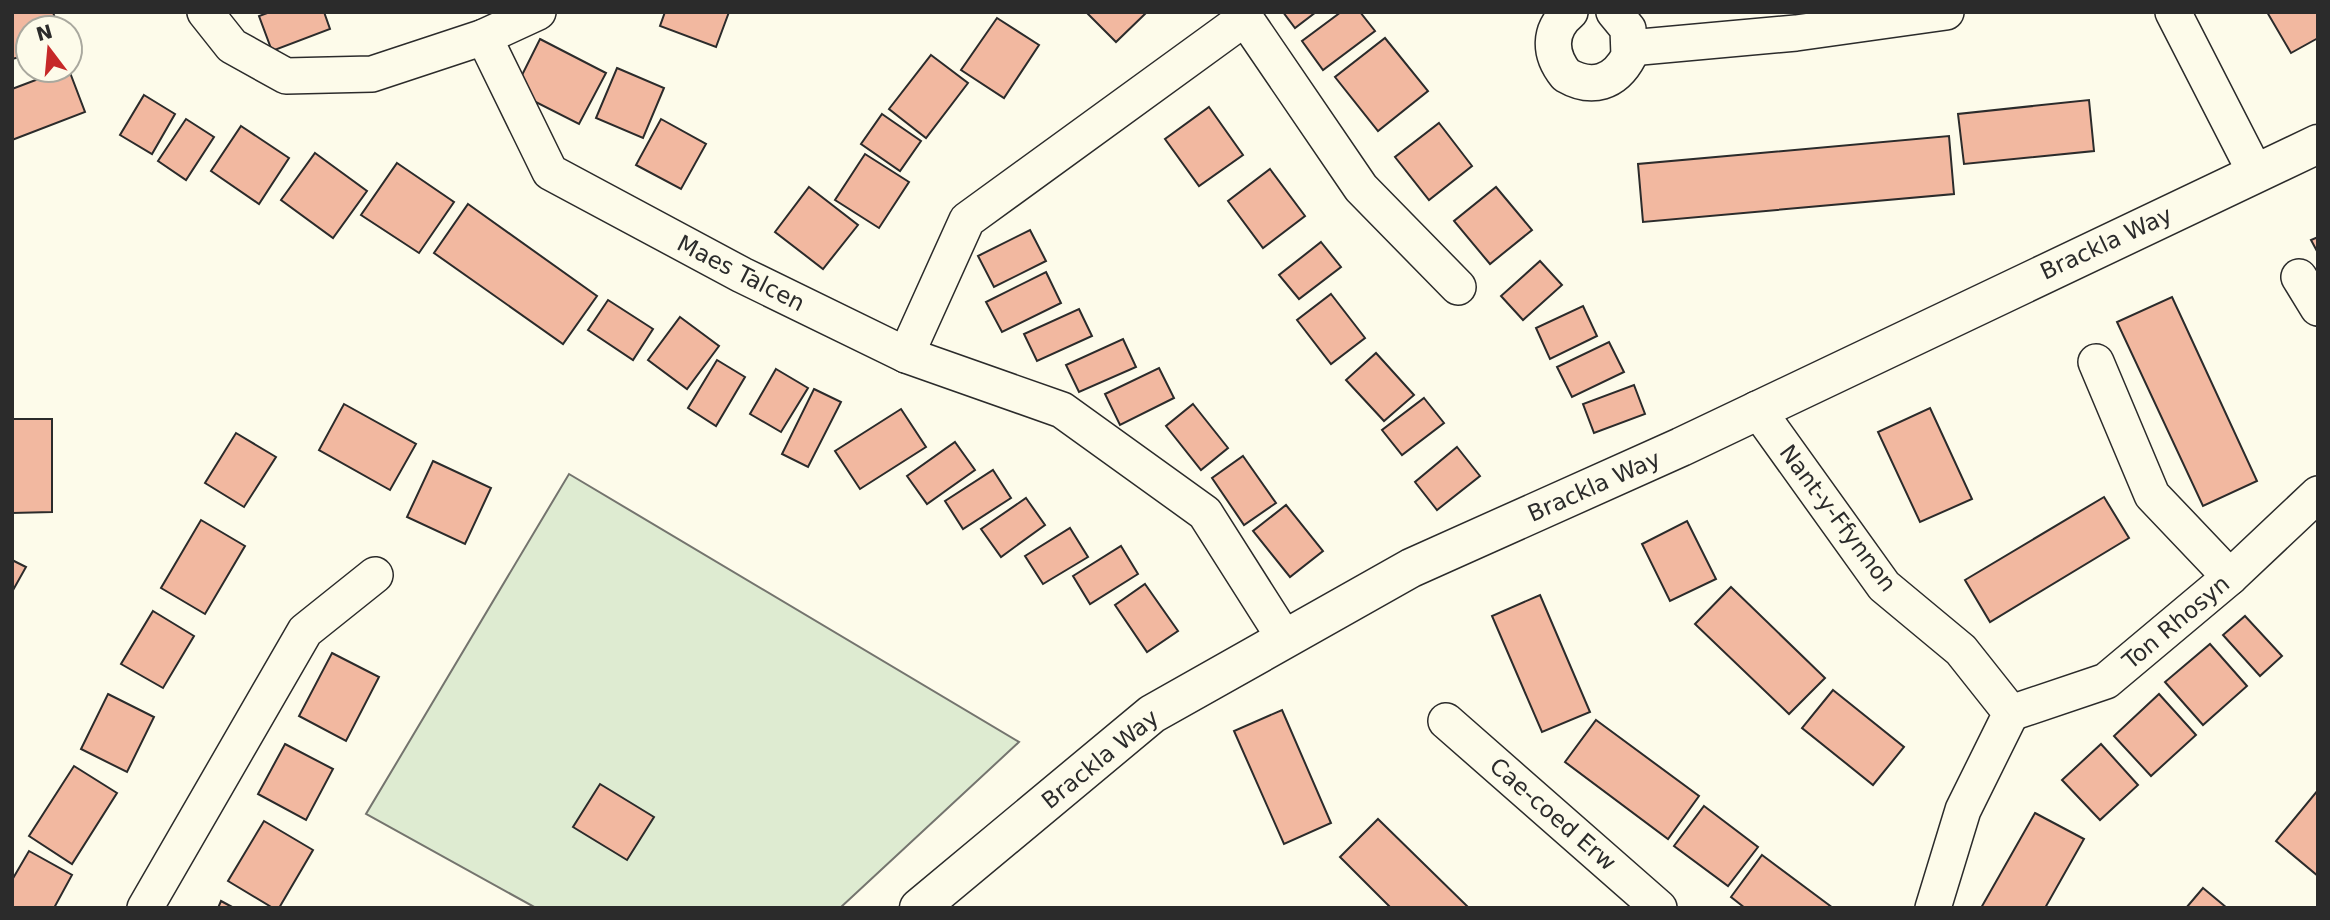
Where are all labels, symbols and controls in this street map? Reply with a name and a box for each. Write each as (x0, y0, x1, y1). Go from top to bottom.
north arrow (14, 14, 84, 84)
text: N (34, 20, 55, 45)
street label: Brackla Way (2036, 201, 2176, 285)
street label: Maes Talcen (673, 230, 809, 316)
street label: Nant-y-Ffynnon (1774, 440, 1902, 596)
street label: Brackla Way (1524, 445, 1664, 527)
street label: Ton Rhosyn (2117, 570, 2234, 675)
street label: Brackla Way (1037, 704, 1163, 814)
street label: Cae-coed Erw (1485, 752, 1621, 876)

